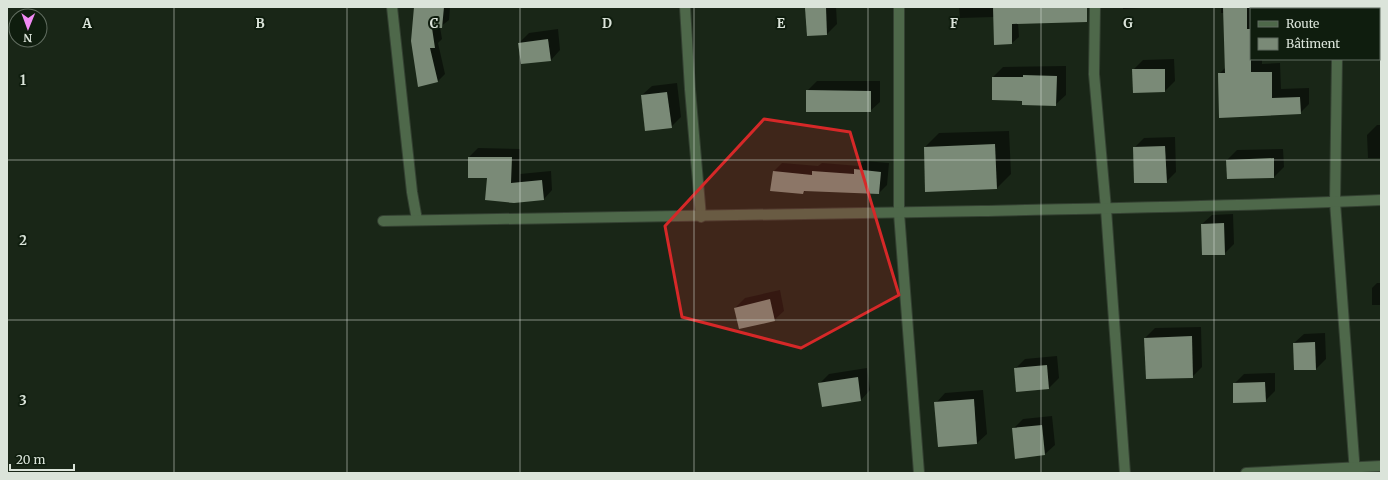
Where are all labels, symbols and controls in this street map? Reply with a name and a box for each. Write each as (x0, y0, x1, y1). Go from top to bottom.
north arrow (8, 8, 48, 48)
legend (1250, 8, 1380, 60)
text: A (81, 15, 92, 32)
text: B (255, 15, 265, 32)
text: C (430, 15, 439, 32)
text: D (602, 15, 612, 32)
text: E (777, 15, 786, 32)
text: F (950, 15, 958, 32)
text: G (1123, 15, 1133, 32)
text: Route (1286, 16, 1319, 31)
text: N (23, 31, 32, 45)
text: Bâtiment (1286, 36, 1340, 51)
text: 1 (20, 72, 26, 89)
text: 2 (19, 232, 27, 249)
text: 3 (19, 392, 27, 409)
scale bar (10, 446, 74, 472)
text: 20 m (16, 452, 45, 467)

